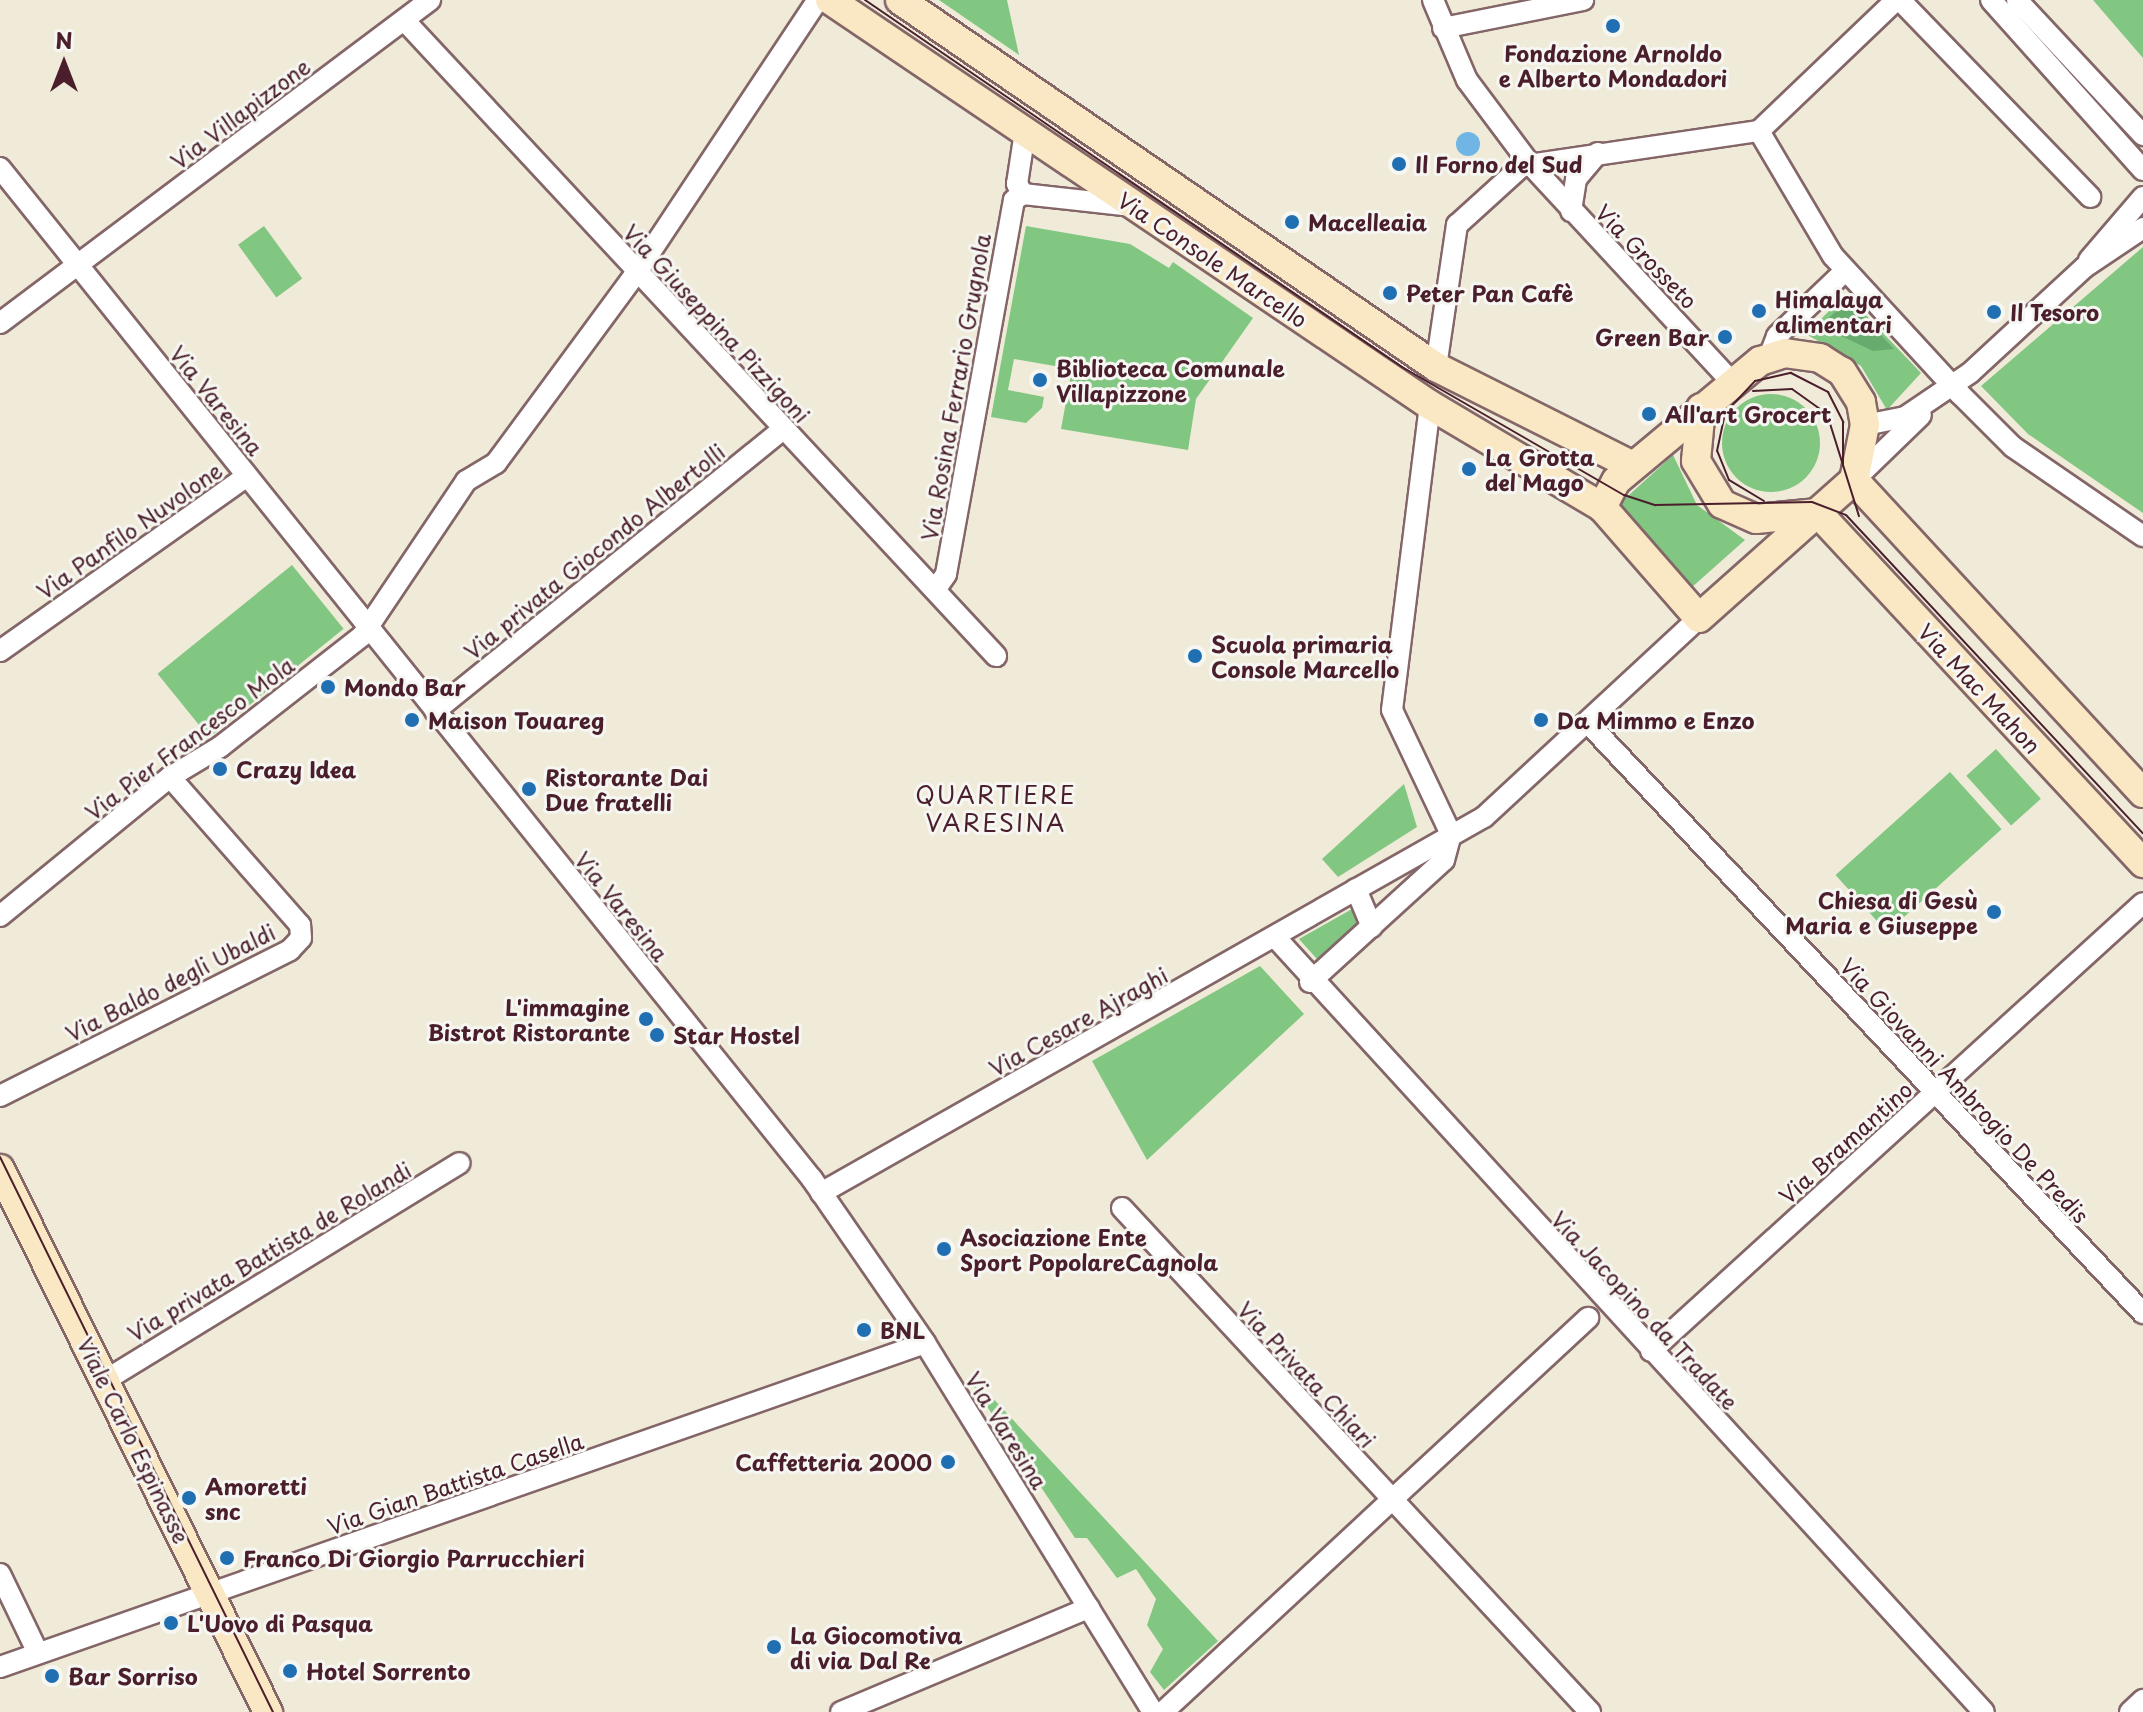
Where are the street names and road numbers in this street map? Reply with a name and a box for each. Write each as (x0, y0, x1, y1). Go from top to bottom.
street label: Via Villapizzone (165, 52, 315, 174)
street label: Via Console Marcello (1113, 186, 1313, 332)
street label: Via Grosseto (1591, 199, 1703, 313)
street label: Via Giuseppina Pizzigoni (619, 219, 815, 427)
street label: Via Rosina Ferrario Grugnola (915, 232, 995, 542)
street label: Via Varesina (165, 340, 269, 460)
street label: Via privata Giocondo Albertolli (458, 437, 730, 665)
street label: Via Panfilo Nuvolone (32, 456, 226, 604)
street label: Via Mac Mahon (1913, 618, 2047, 758)
street label: Via Pier Francesco Mola (80, 651, 298, 825)
street label: Via Varesina (570, 846, 674, 966)
street label: Via Baldo degli Ubaldi (60, 917, 280, 1047)
street label: Via Giovanni Ambrogio De Predis (1835, 952, 2095, 1228)
street label: Via Cesare Ajraghi (984, 961, 1172, 1081)
street label: Via Bramantino (1773, 1075, 1917, 1209)
street label: Via privata Battista de Rolandi (122, 1155, 416, 1347)
street label: Via Jacopino da Tradate (1547, 1206, 1743, 1414)
street label: Via Privata Chiari (1232, 1295, 1382, 1453)
street label: Viale Carlo Espinasse (72, 1332, 196, 1548)
street label: Via Varesina (961, 1367, 1053, 1493)
street label: Via Gian Battista Casella (323, 1427, 587, 1539)

